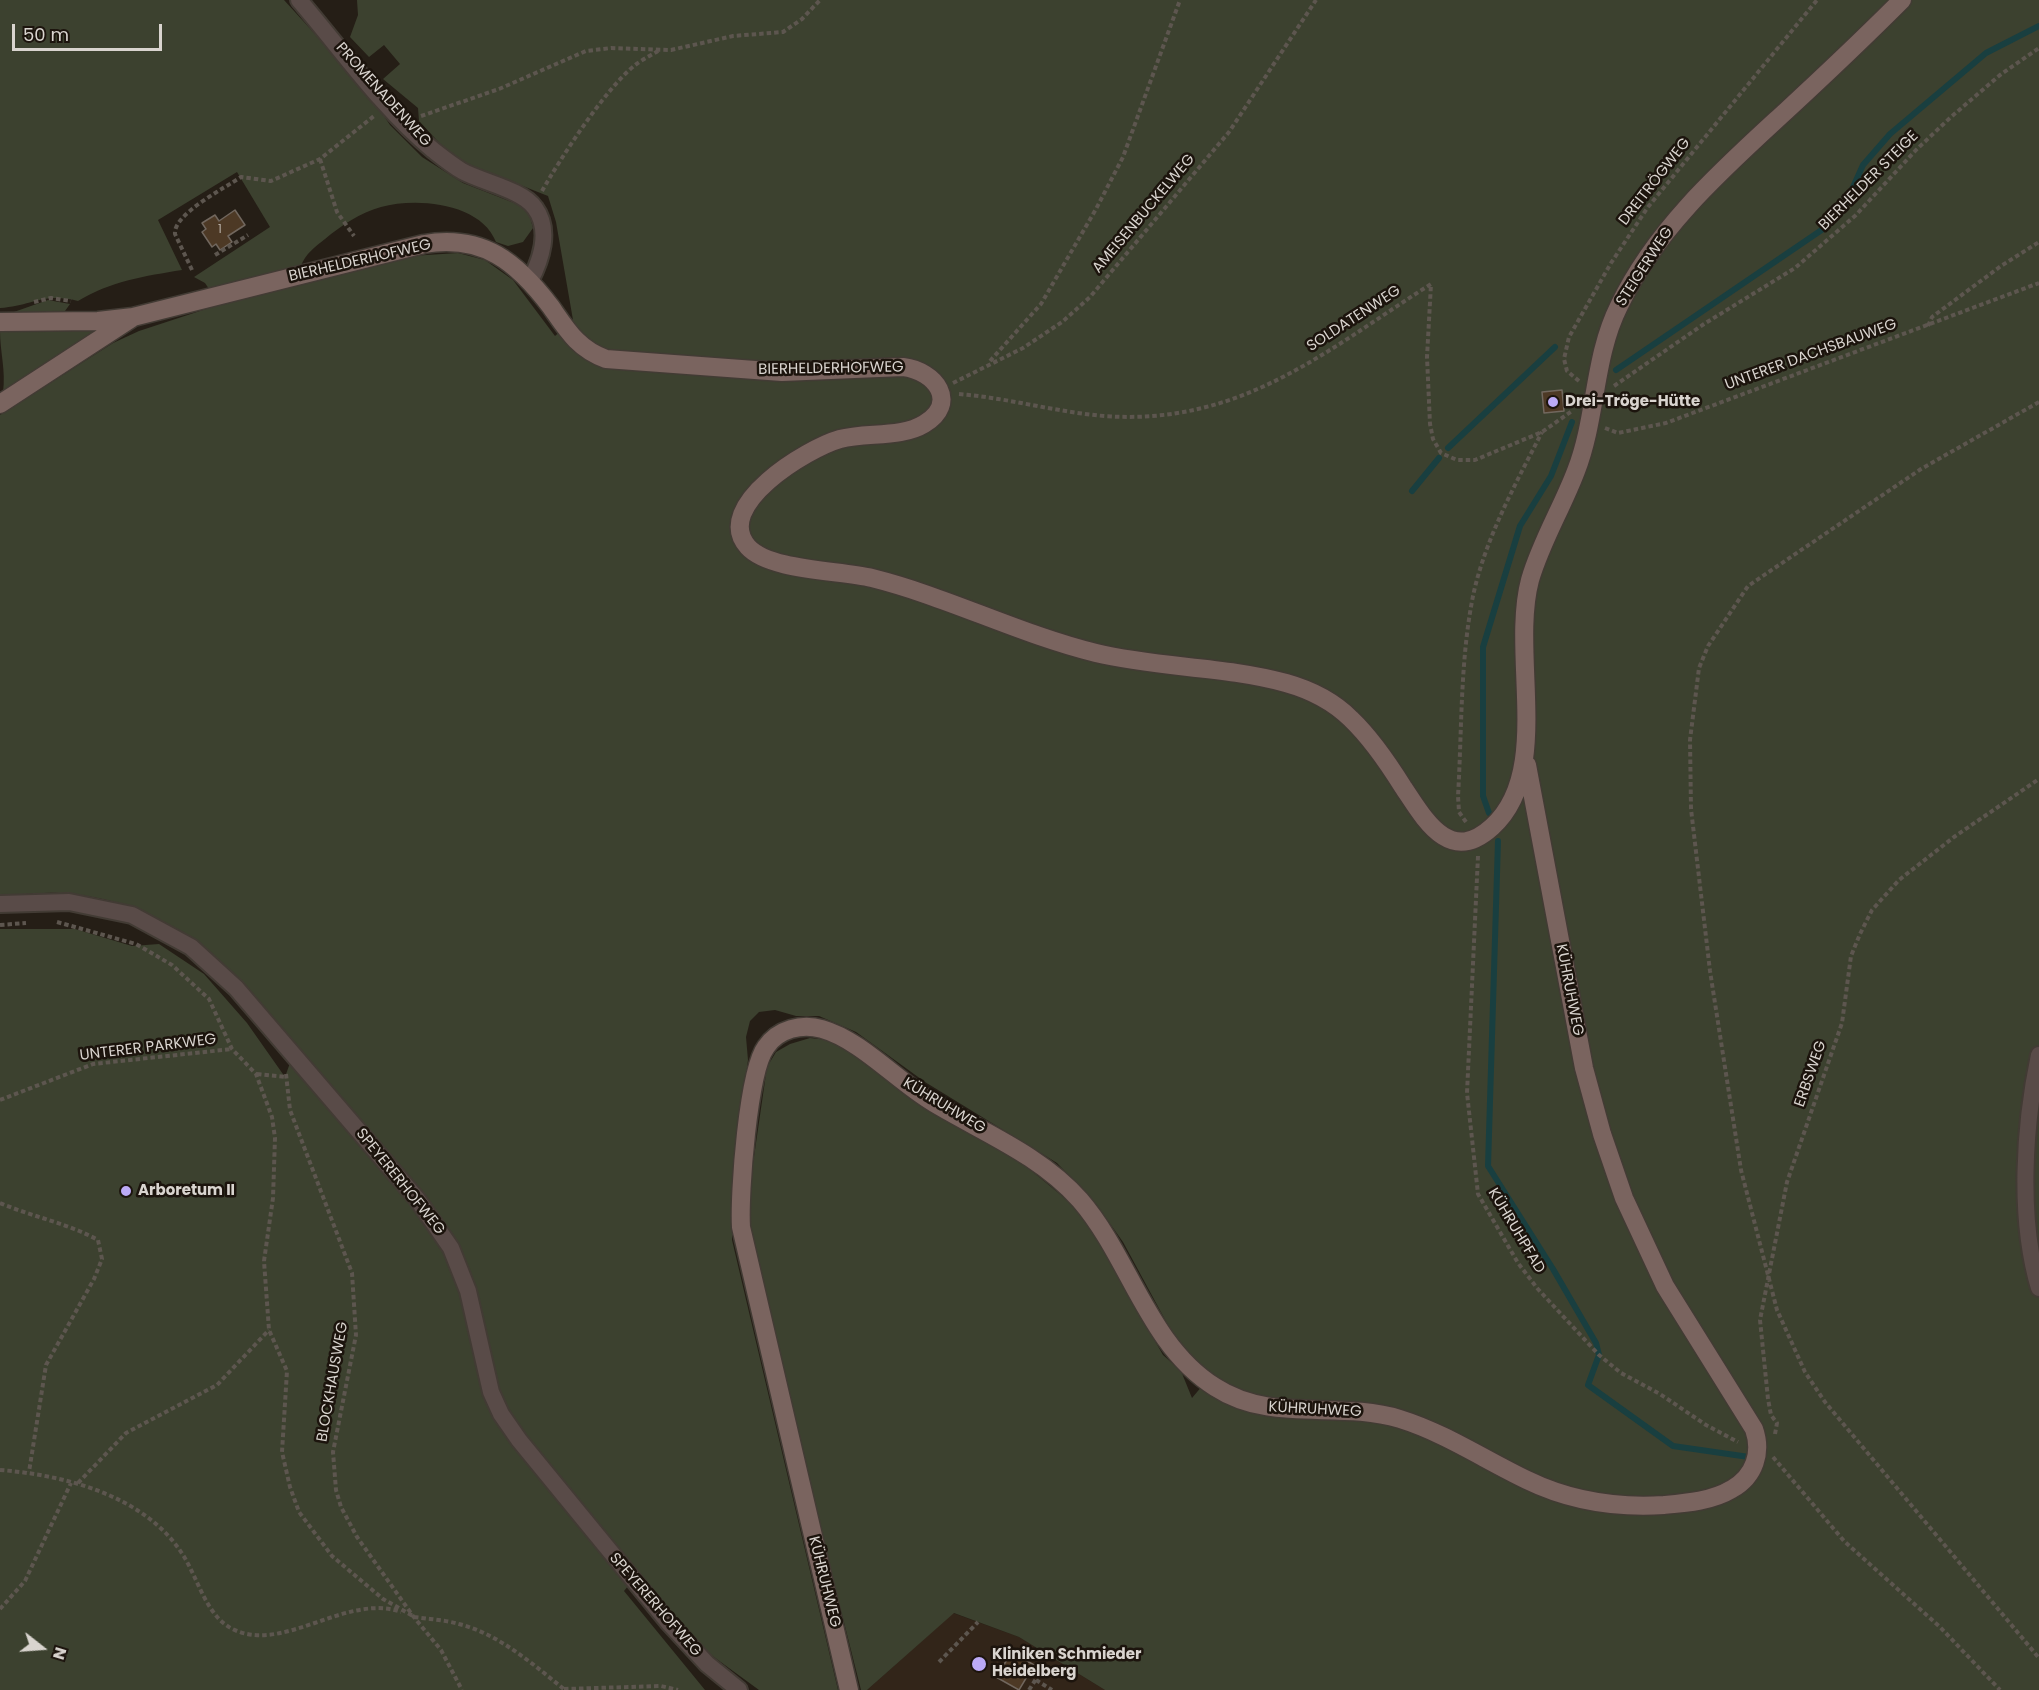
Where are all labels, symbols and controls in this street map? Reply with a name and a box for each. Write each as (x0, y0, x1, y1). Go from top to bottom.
scale bar (15, 12, 165, 50)
text: 50 m (23, 22, 69, 47)
street label: PROMENADENWEG (332, 39, 434, 151)
street label: BIERHELDER STEIGE (1815, 127, 1923, 235)
street label: DREITRÖGWEG (1615, 135, 1695, 229)
street label: AMEISENBUCKELWEG (1089, 151, 1199, 277)
house number: 1 (218, 223, 222, 237)
street label: STEIGERWEG (1613, 224, 1677, 310)
street label: BIERHELDERHOFWEG (287, 236, 433, 286)
street label: SOLDATENWEG (1304, 282, 1404, 356)
street label: UNTERER DACHSBAUWEG (1723, 316, 1899, 394)
street label: BIERHELDERHOFWEG (758, 359, 904, 379)
place label: Drei-Tröge-Hütte (1565, 393, 1700, 411)
marker: Drei-Tröge-Hütte (1546, 395, 1560, 409)
street label: KÜHRUHWEG (1551, 943, 1587, 1037)
street label: UNTERER PARKWEG (79, 1031, 217, 1065)
street label: ERBSWEG (1791, 1039, 1831, 1109)
street label: KÜHRUHWEG (899, 1074, 989, 1138)
street label: SPEYERERHOFWEG (352, 1125, 448, 1239)
place label: Arboretum II (138, 1182, 235, 1200)
marker: Arboretum II (119, 1184, 133, 1198)
street label: KÜHRUHPFAD (1484, 1185, 1548, 1277)
street label: BLOCKHAUSWEG (314, 1321, 352, 1443)
street label: KÜHRUHWEG (1268, 1399, 1362, 1421)
street label: KÜHRUHWEG (804, 1535, 844, 1629)
street label: SPEYERERHOFWEG (605, 1550, 705, 1660)
north arrow (12, 1618, 72, 1678)
text: N (47, 1644, 72, 1663)
place label: Kliniken Schmieder Heidelberg (992, 1646, 1141, 1681)
marker: Kliniken Schmieder Heidelberg (970, 1655, 988, 1673)

